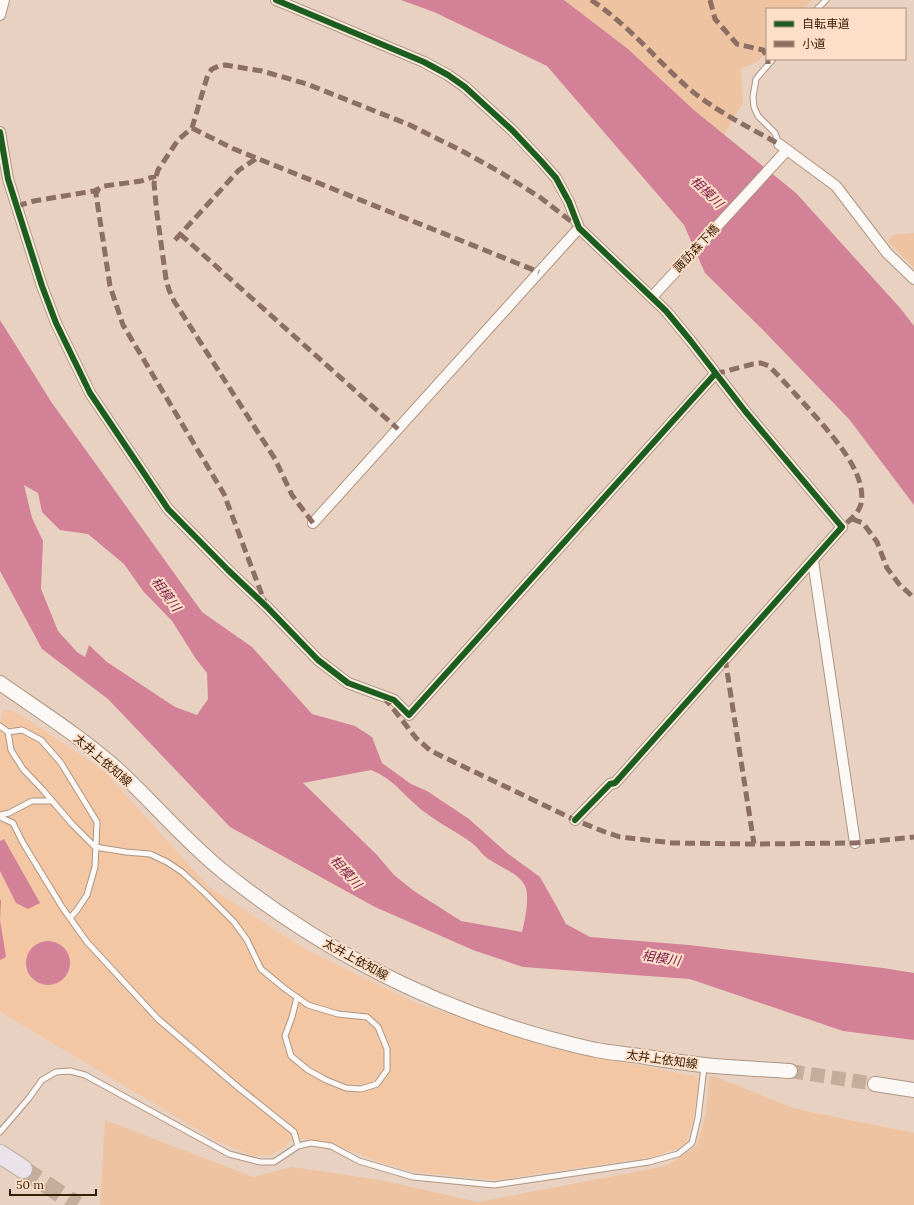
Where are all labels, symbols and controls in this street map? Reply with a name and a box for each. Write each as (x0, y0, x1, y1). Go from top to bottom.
legend (766, 8, 906, 60)
text: 自転車道 (802, 16, 850, 31)
text: 小道 (802, 36, 826, 51)
water label: 相模川 (687, 172, 728, 213)
street label: 諏訪森下橋 (670, 221, 722, 275)
water label: 相模川 (147, 573, 186, 616)
street label: 太井上依知線 (71, 731, 135, 789)
water label: 相模川 (327, 852, 367, 894)
street label: 太井上依知線 (321, 935, 391, 983)
water label: 相模川 (640, 947, 684, 970)
street label: 太井上依知線 (625, 1047, 699, 1071)
scale bar (10, 1171, 96, 1197)
text: 50 m (16, 1177, 44, 1192)

